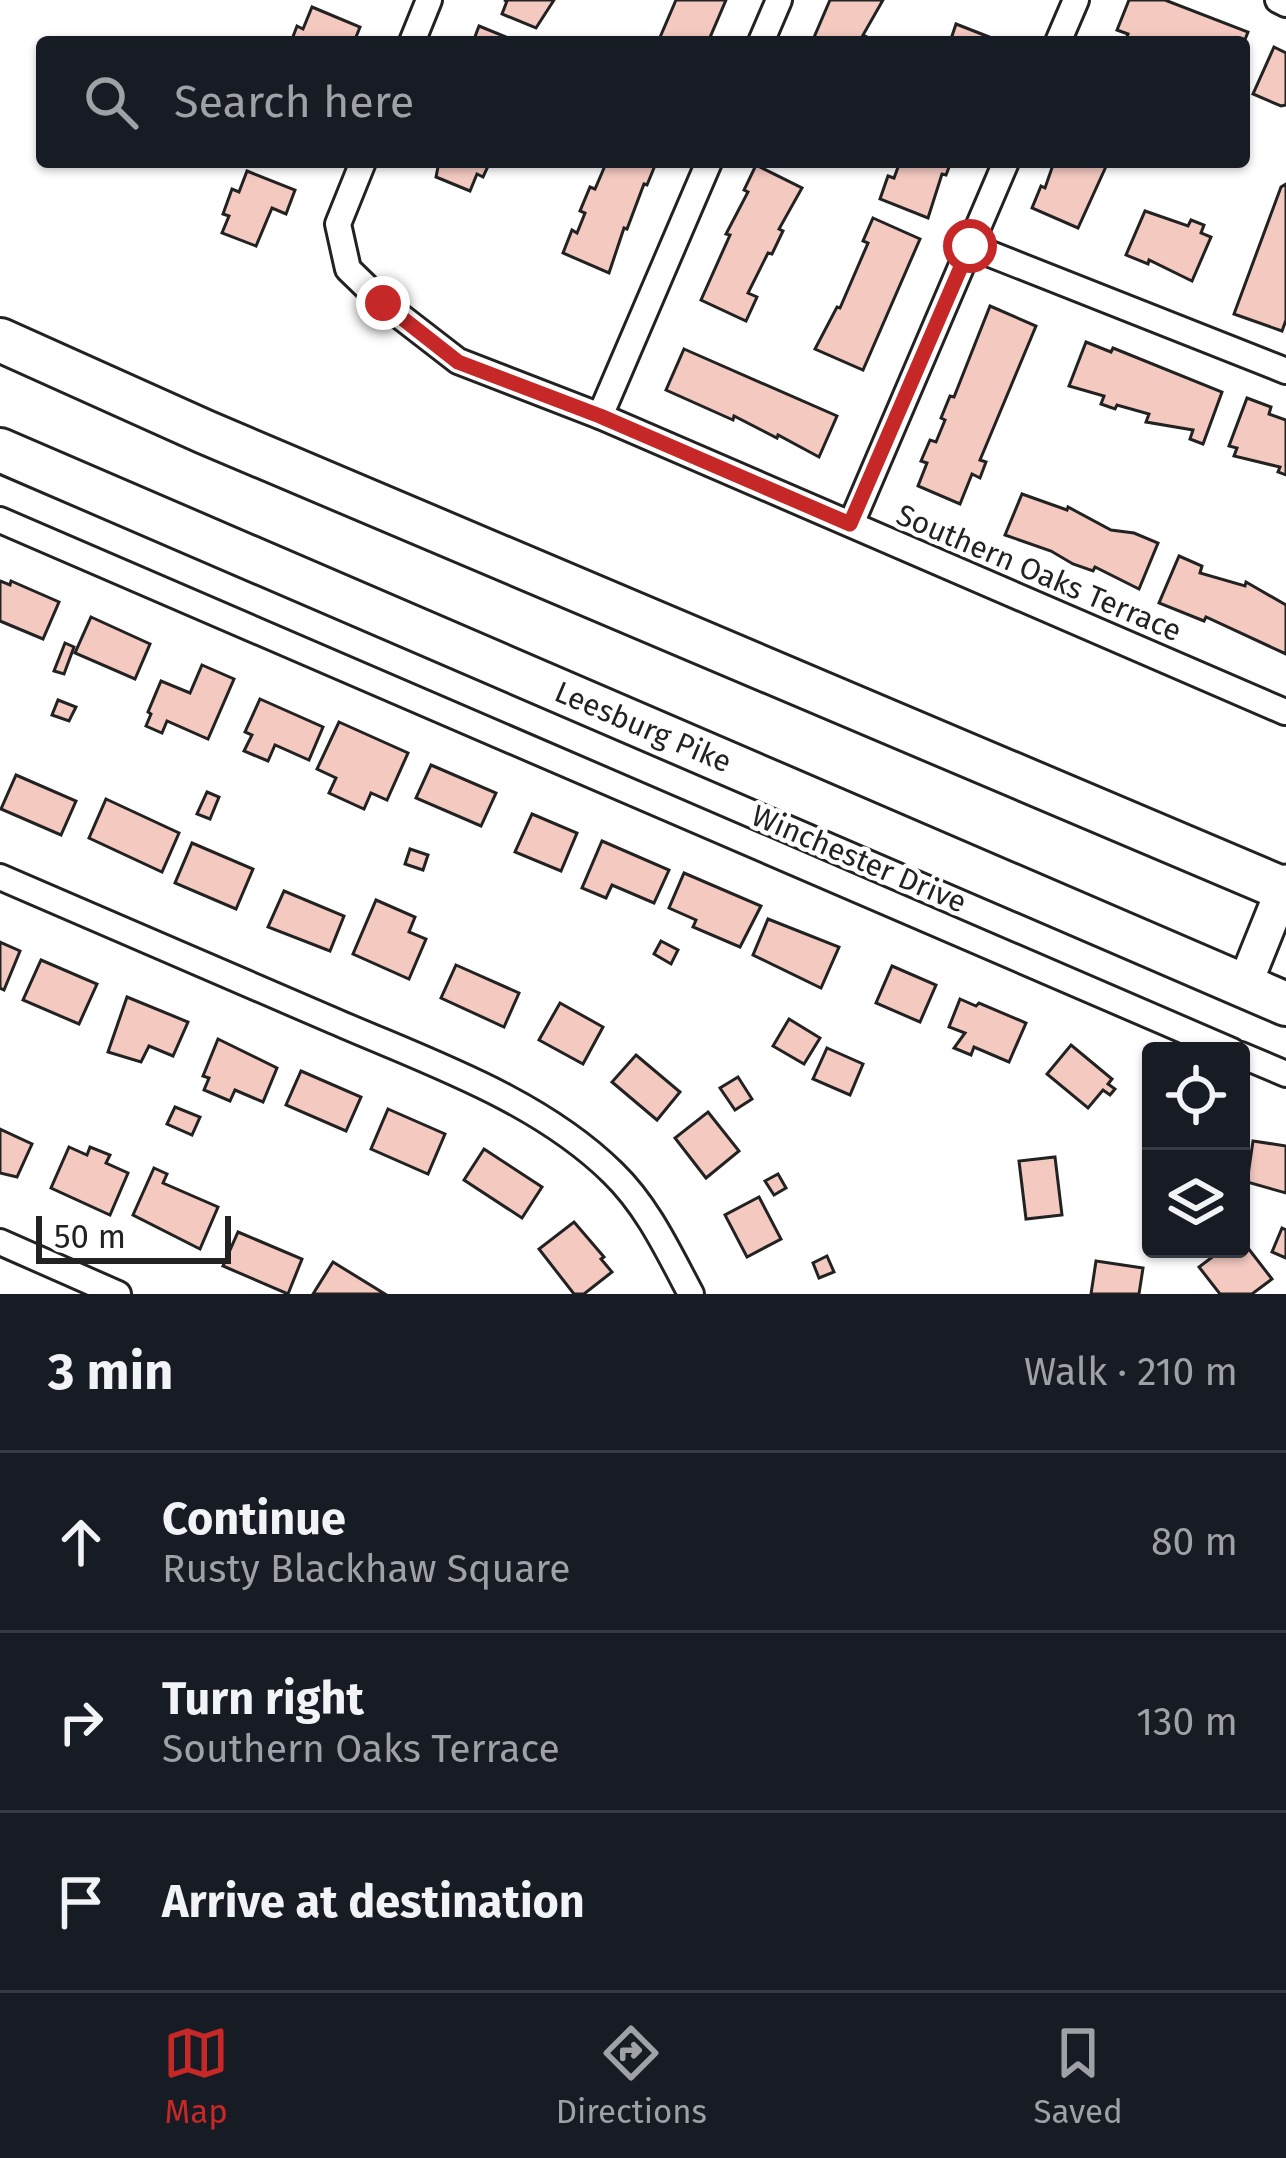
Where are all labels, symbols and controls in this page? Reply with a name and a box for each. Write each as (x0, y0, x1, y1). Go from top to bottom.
search box (36, 36, 1250, 168)
icon: search (78, 69, 144, 135)
text: Search here (174, 75, 414, 129)
route start (943, 219, 997, 273)
route end (356, 276, 410, 330)
street label: Southern Oaks Terrace (891, 497, 1187, 649)
street label: Leesburg Pike (549, 674, 737, 780)
street label: Winchester Drive (746, 798, 972, 920)
map controls (1142, 1042, 1250, 1258)
button: locate (1142, 1042, 1250, 1150)
button: layers (1142, 1150, 1250, 1258)
scale bar (36, 1210, 231, 1263)
text: 50 m (54, 1217, 126, 1257)
text: 3 min (48, 1341, 174, 1403)
text: Walk · 210 m (1024, 1349, 1238, 1395)
text: Continue (162, 1492, 346, 1546)
icon: ahead (48, 1509, 114, 1575)
text: 80 m (1151, 1519, 1238, 1565)
text: Rusty Blackhaw Square (162, 1546, 571, 1592)
text: Turn right (162, 1672, 364, 1726)
icon: right (48, 1689, 114, 1755)
text: 130 m (1136, 1699, 1238, 1745)
text: Southern Oaks Terrace (162, 1726, 560, 1772)
icon: arrive (48, 1869, 114, 1935)
text: Arrive at destination (162, 1875, 585, 1929)
tab: Map (163, 2020, 229, 2132)
tab: Directions (556, 2020, 707, 2132)
tab: Saved (1033, 2020, 1123, 2132)

